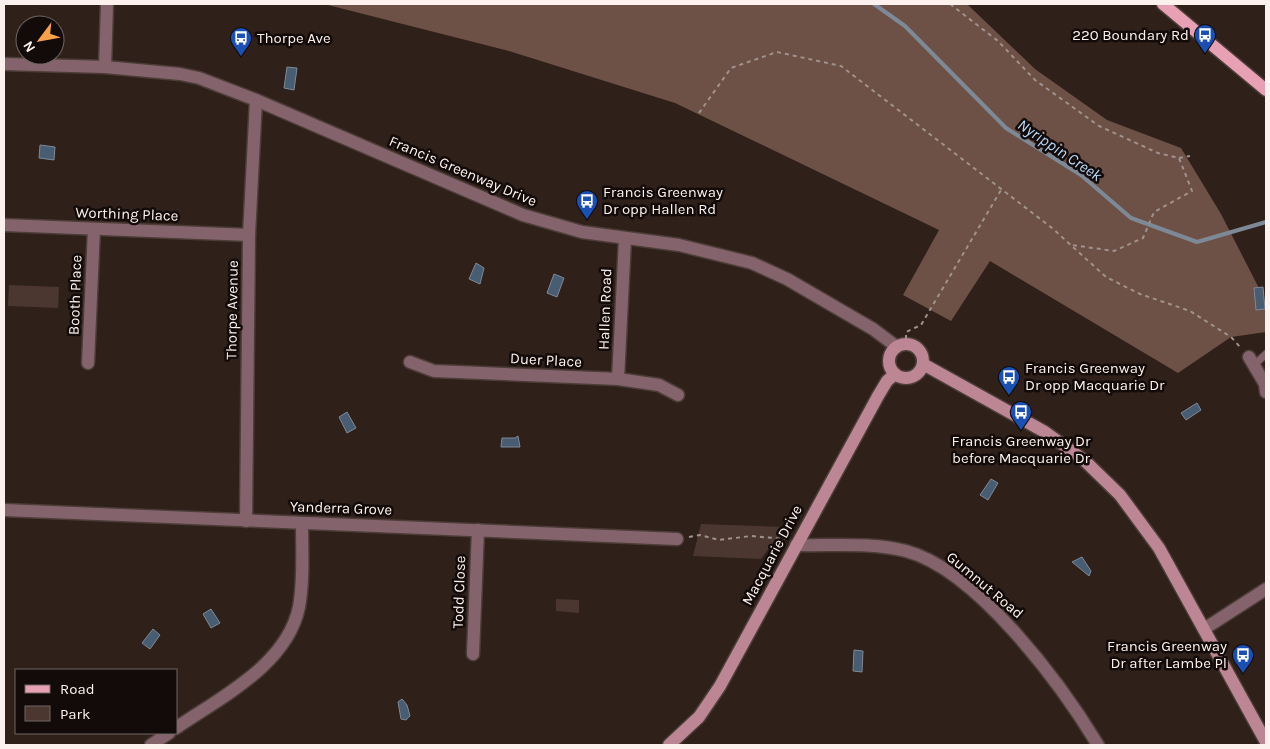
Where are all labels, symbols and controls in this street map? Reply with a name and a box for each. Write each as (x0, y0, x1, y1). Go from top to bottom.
north arrow (15, 15, 65, 65)
bus stop icon: 220 Boundary Rd (1193, 23, 1217, 54)
bus stop icon: Thorpe Ave (229, 26, 253, 57)
place label: 220 Boundary Rd (1072, 26, 1189, 44)
place label: Thorpe Ave (257, 29, 331, 47)
text: N (20, 38, 39, 55)
water label: Nyrippin Creek (1014, 115, 1106, 186)
street label: Francis Greenway Drive (387, 132, 539, 210)
place label: Francis Greenway Dr opp Hallen Rd (603, 183, 723, 218)
bus stop icon: Francis Greenway Dr opp Hallen Rd (575, 189, 599, 220)
street label: Worthing Place (75, 203, 179, 225)
street label: Booth Place (65, 255, 85, 335)
street label: Thorpe Avenue (222, 260, 242, 360)
street label: Hallen Road (595, 268, 615, 350)
street label: Duer Place (510, 349, 582, 371)
place label: Francis Greenway Dr opp Macquarie Dr (1025, 359, 1165, 394)
bus stop icon: Francis Greenway Dr opp Macquarie Dr (997, 365, 1021, 396)
bus stop icon: Francis Greenway Dr before Macquarie Dr (1009, 400, 1033, 431)
place label: Francis Greenway Dr before Macquarie Dr (952, 432, 1091, 467)
street label: Yanderra Grove (290, 497, 392, 519)
street label: Macquarie Drive (738, 502, 806, 608)
street label: Gumnut Road (943, 548, 1027, 622)
street label: Todd Close (449, 555, 469, 629)
place label: Francis Greenway Dr after Lambe Pl (1107, 637, 1227, 672)
bus stop icon: Francis Greenway Dr after Lambe Pl (1231, 643, 1255, 674)
legend (15, 669, 178, 734)
text: Road (60, 680, 95, 698)
text: Park (60, 705, 90, 723)

